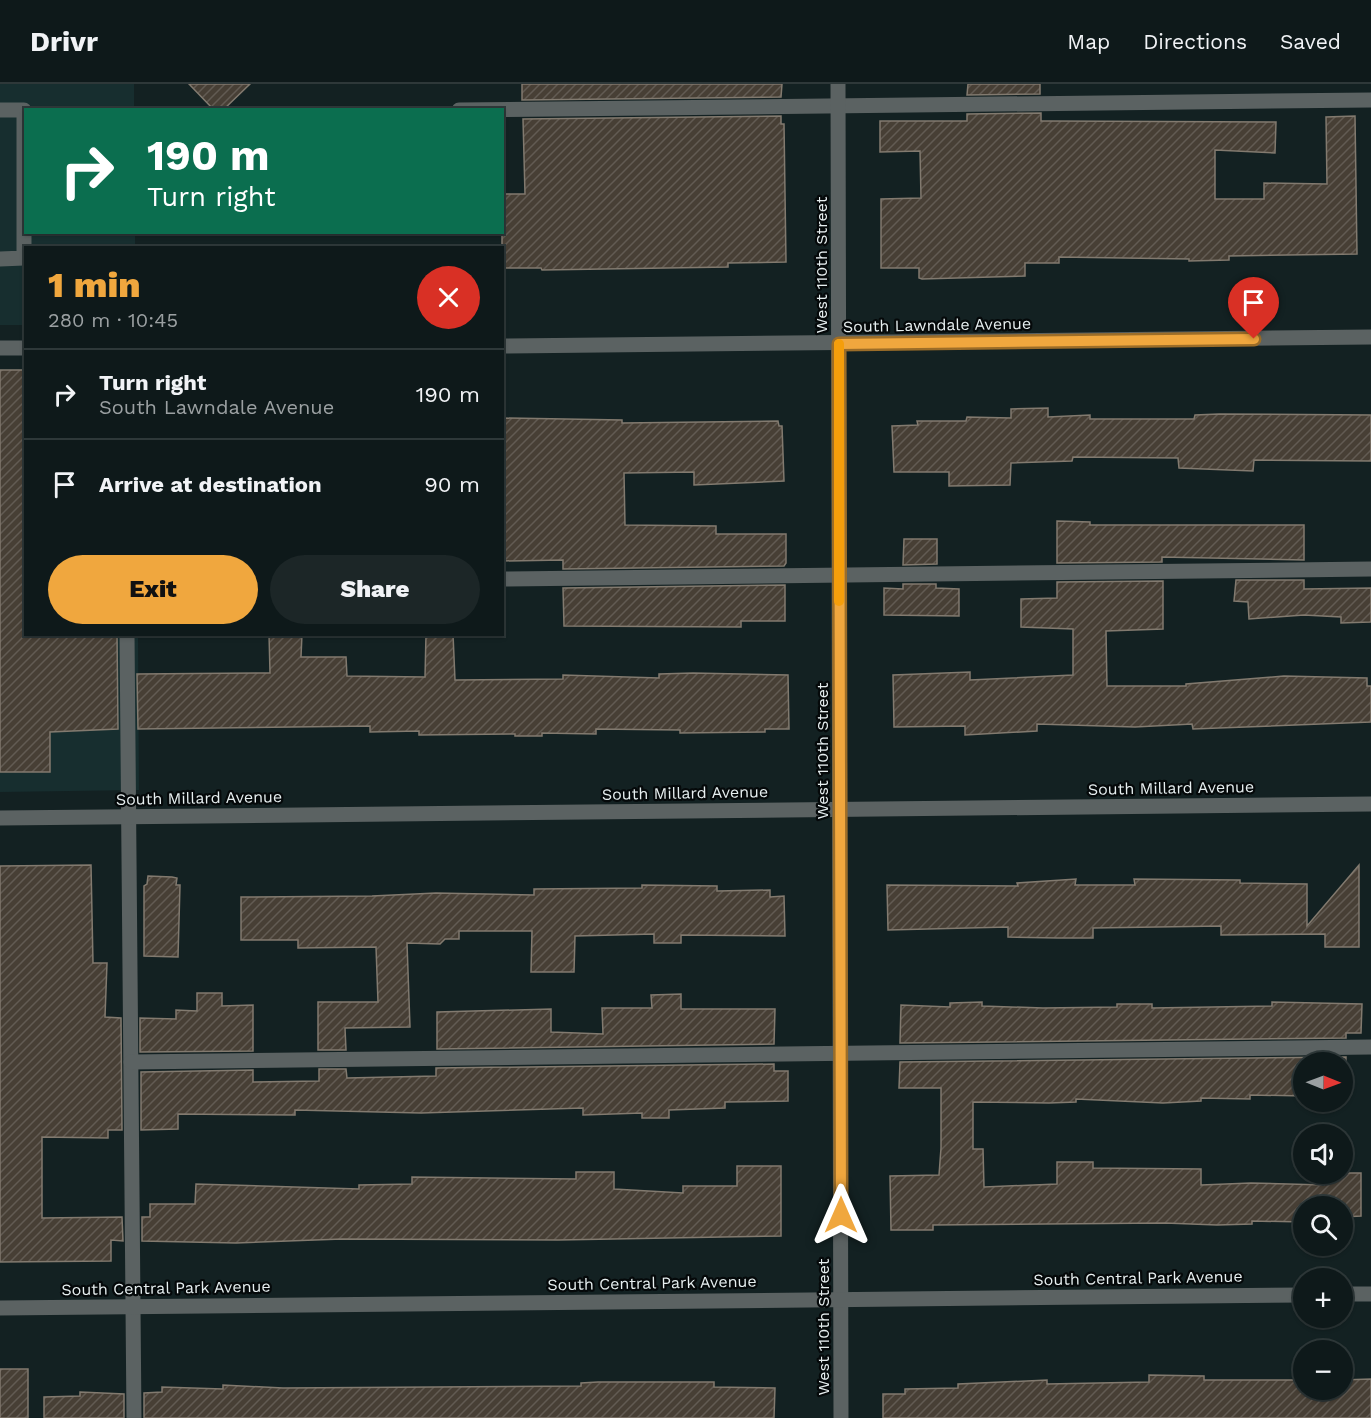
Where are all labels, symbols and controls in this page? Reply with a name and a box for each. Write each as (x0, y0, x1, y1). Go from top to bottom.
text: Drivr (30, 25, 98, 58)
text: Map (1067, 29, 1110, 54)
text: Directions (1143, 29, 1247, 54)
text: Saved (1280, 29, 1341, 54)
text: 190 m (147, 131, 270, 180)
icon: right (48, 132, 126, 210)
text: Turn right (147, 181, 276, 213)
street label: West 110th Street (812, 196, 831, 334)
text: 1 min (48, 264, 141, 306)
button: close (417, 266, 480, 329)
pin (1228, 277, 1279, 339)
icon: arrive (1237, 286, 1270, 319)
text: 280 m · 10:45 (48, 308, 178, 332)
street label: South Lawndale Avenue (843, 314, 1031, 336)
text: Turn right (99, 370, 206, 395)
icon: right (48, 378, 81, 411)
text: 190 m (416, 382, 480, 407)
text: South Lawndale Avenue (99, 395, 334, 419)
icon: arrive (48, 468, 81, 501)
text: Arrive at destination (99, 472, 322, 497)
text: 90 m (424, 472, 480, 497)
button: Exit (48, 555, 258, 624)
button: Share (270, 555, 480, 624)
street label: West 110th Street (813, 682, 832, 820)
street label: South Millard Avenue (1088, 777, 1254, 799)
street label: South Millard Avenue (602, 782, 768, 804)
street label: South Millard Avenue (116, 787, 282, 809)
north arrow (1293, 1052, 1353, 1112)
map controls (1293, 1052, 1353, 1400)
button: sound (1293, 1124, 1353, 1184)
position arrow (809, 1183, 873, 1247)
button: search (1293, 1196, 1353, 1256)
street label: West 110th Street (814, 1258, 833, 1396)
street label: South Central Park Avenue (1033, 1267, 1243, 1289)
button: + (1293, 1268, 1353, 1328)
street label: South Central Park Avenue (547, 1272, 757, 1294)
street label: South Central Park Avenue (61, 1277, 271, 1299)
button: − (1293, 1340, 1353, 1400)

